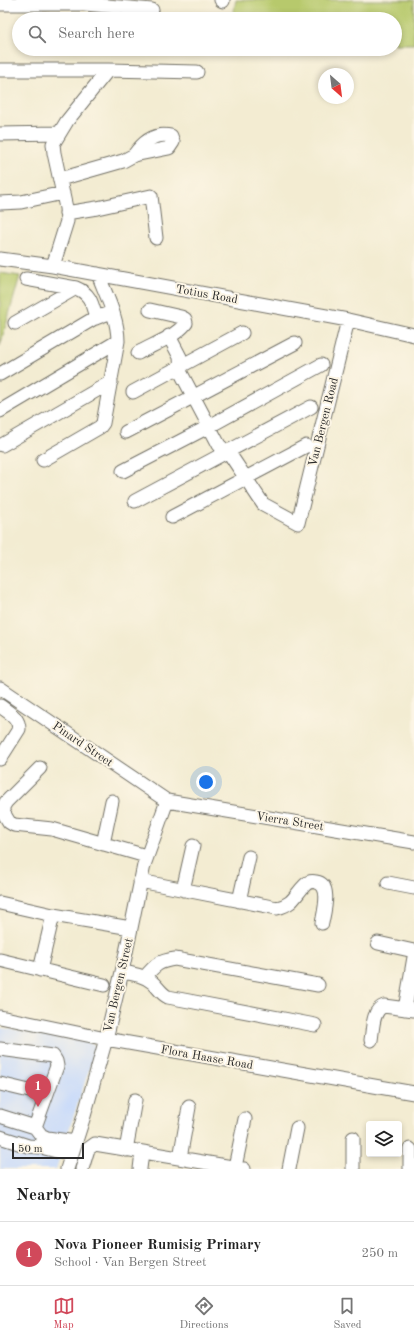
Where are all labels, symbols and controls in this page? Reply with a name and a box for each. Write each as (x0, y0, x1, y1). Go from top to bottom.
search box (12, 12, 402, 56)
icon: search (26, 23, 48, 45)
text: Search here (58, 27, 135, 42)
north arrow (318, 68, 354, 104)
street label: Totius Road (175, 284, 239, 306)
street label: Van Bergen Road (307, 376, 341, 468)
street label: Pinard Street (50, 720, 115, 769)
your location (196, 772, 216, 792)
street label: Vierra Street (255, 811, 325, 833)
street label: Van Bergen Street (102, 937, 136, 1034)
street label: Flora Haase Road (160, 1044, 254, 1072)
pin: 1 (25, 1074, 51, 1107)
map controls (366, 1121, 402, 1157)
button: layers (366, 1121, 402, 1157)
scale bar (12, 1141, 84, 1160)
text: 50 m (18, 1144, 43, 1155)
text: Nearby (16, 1187, 71, 1204)
text: Nova Pioneer Rumisig Primary (54, 1238, 261, 1253)
text: 1 (25, 1247, 33, 1260)
text: 250 m (361, 1247, 398, 1260)
text: School · Van Bergen Street (54, 1256, 207, 1269)
tab: Map (53, 1295, 75, 1333)
tab: Directions (180, 1295, 228, 1333)
tab: Saved (333, 1295, 361, 1333)

